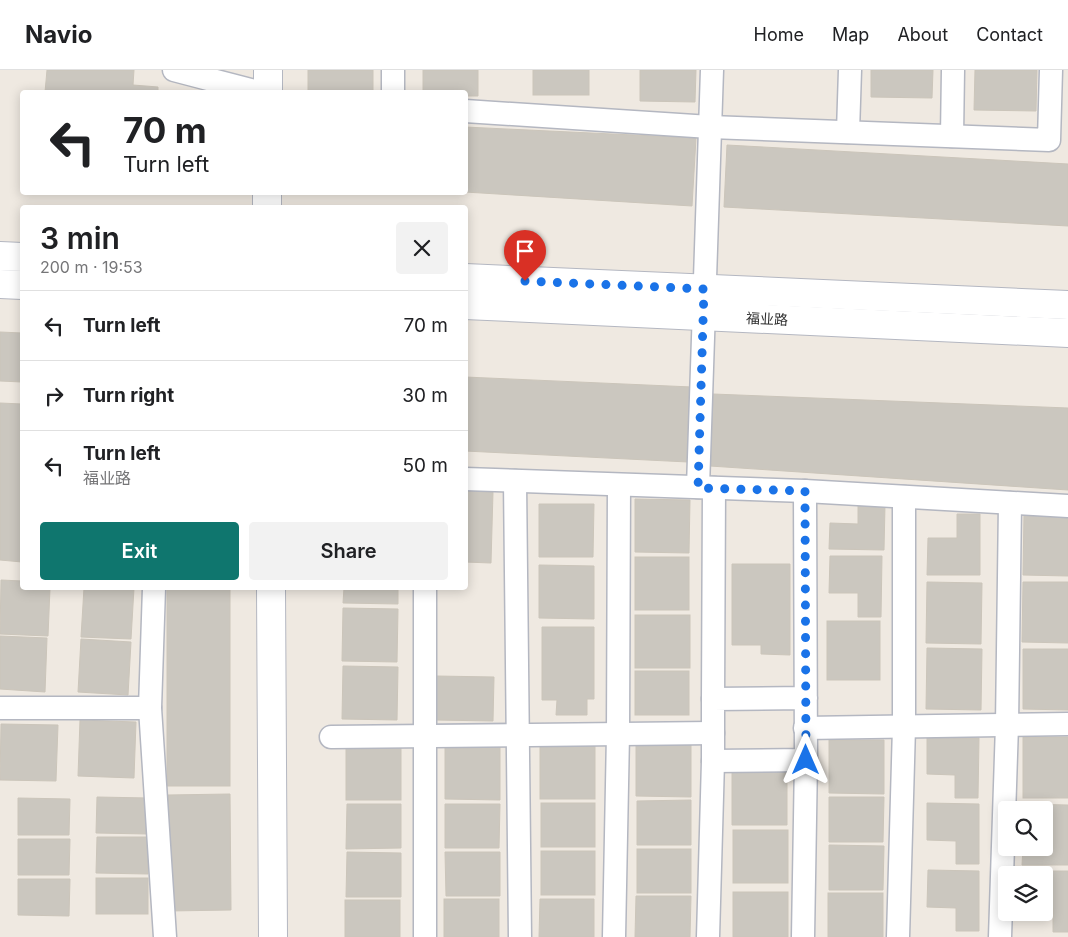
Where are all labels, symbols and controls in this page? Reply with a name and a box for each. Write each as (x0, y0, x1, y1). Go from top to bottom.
text: Navio (25, 20, 92, 49)
text: Home (754, 24, 804, 45)
text: Map (832, 24, 869, 45)
text: About (897, 24, 948, 45)
text: Contact (976, 24, 1043, 45)
text: 70 m (123, 109, 207, 151)
icon: left (40, 110, 105, 175)
text: Turn left (123, 151, 209, 177)
text: 3 min (40, 220, 120, 256)
button: close (396, 222, 448, 274)
pin (504, 230, 546, 281)
icon: arrive (511, 237, 539, 265)
text: 200 m · 19:53 (40, 257, 143, 277)
street label: 福业路 (746, 309, 788, 328)
icon: left (40, 312, 68, 340)
text: Turn left (83, 314, 161, 337)
text: 70 m (404, 314, 448, 337)
icon: right (40, 382, 68, 410)
text: Turn right (83, 384, 174, 407)
text: 30 m (402, 384, 448, 407)
text: Turn left (83, 442, 161, 465)
icon: left (40, 452, 68, 480)
text: 50 m (402, 454, 448, 477)
text: 福业路 (83, 468, 131, 488)
button: Exit (40, 522, 239, 580)
button: Share (249, 522, 448, 580)
position arrow (779, 733, 831, 785)
map controls (998, 801, 1053, 921)
button: search (998, 801, 1053, 856)
button: layers (998, 866, 1053, 921)

